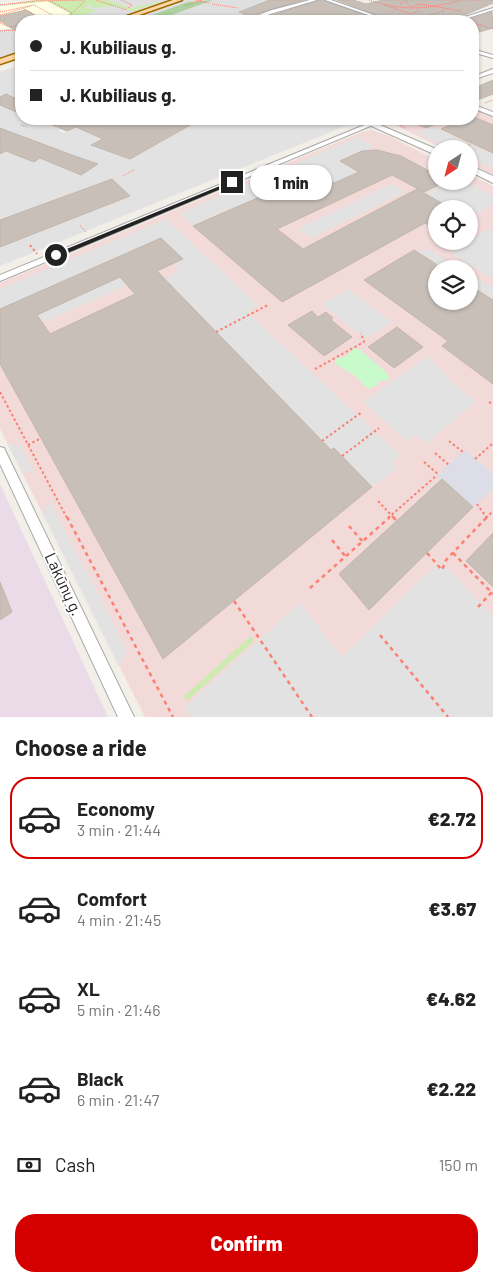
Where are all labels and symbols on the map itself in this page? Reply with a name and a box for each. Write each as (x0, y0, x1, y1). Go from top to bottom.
north arrow (428, 140, 478, 190)
callout: 1 min (250, 164, 332, 200)
route end (221, 171, 243, 193)
route start (45, 244, 67, 266)
street label: Lakūnų g. (42, 549, 87, 618)

